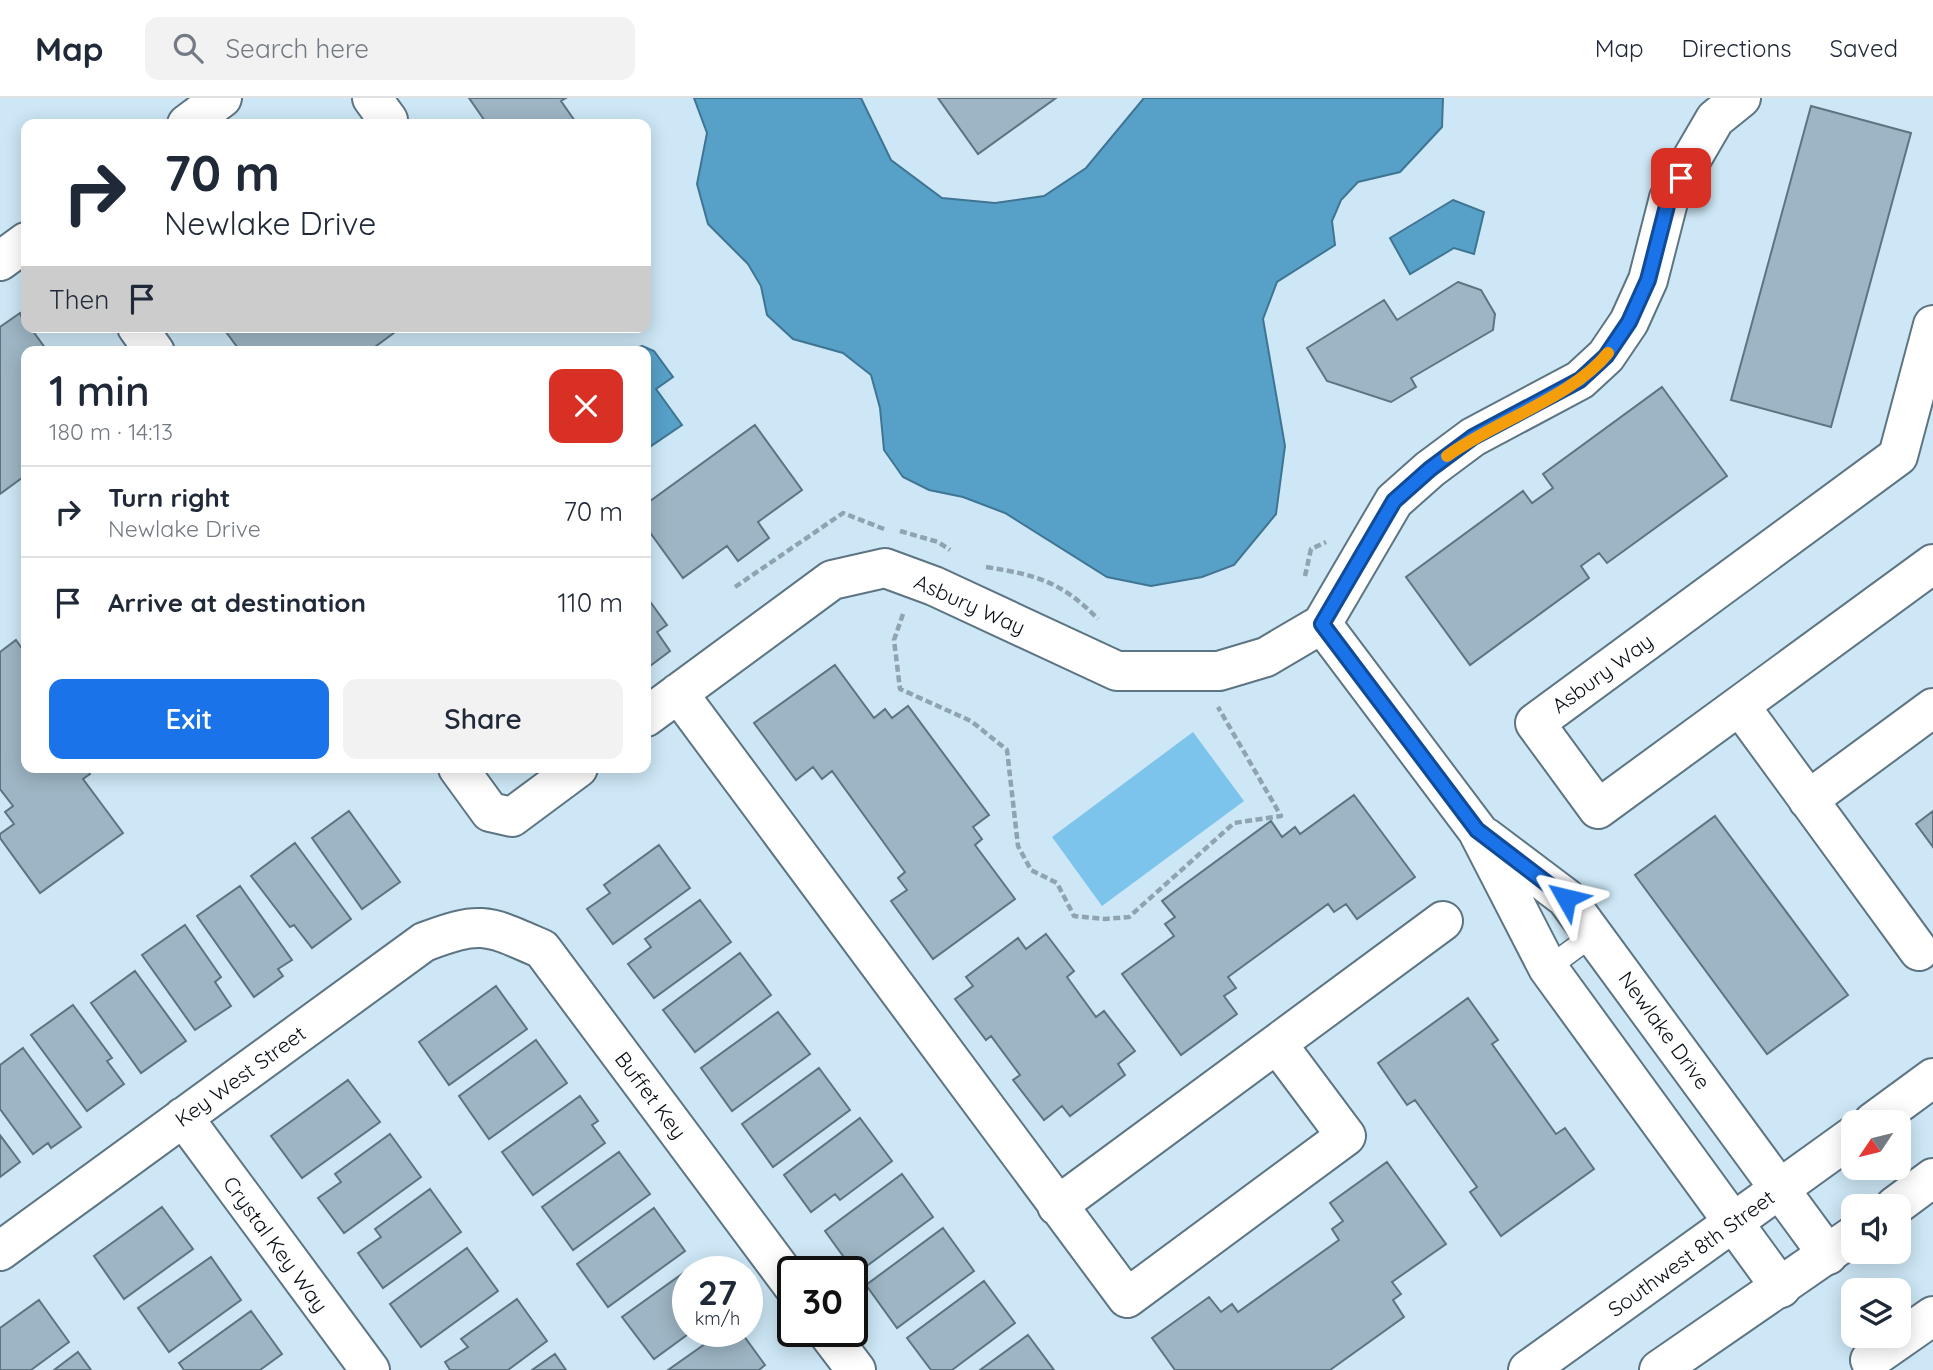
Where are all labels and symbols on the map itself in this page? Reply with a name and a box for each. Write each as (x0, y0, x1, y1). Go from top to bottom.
pin (1651, 148, 1711, 208)
street label: Asbury Way (911, 568, 1029, 640)
street label: Asbury Way (1546, 628, 1658, 718)
position arrow (1529, 861, 1603, 935)
street label: Newlake Drive (1614, 966, 1716, 1094)
street label: Key West Street (170, 1020, 310, 1132)
street label: Buffet Key (610, 1046, 692, 1144)
north arrow (1841, 1110, 1911, 1180)
street label: Crystal Key Way (218, 1171, 334, 1317)
street label: Southwest 8th Street (1603, 1184, 1779, 1322)
speed limit sign: 30 (777, 1256, 868, 1347)

